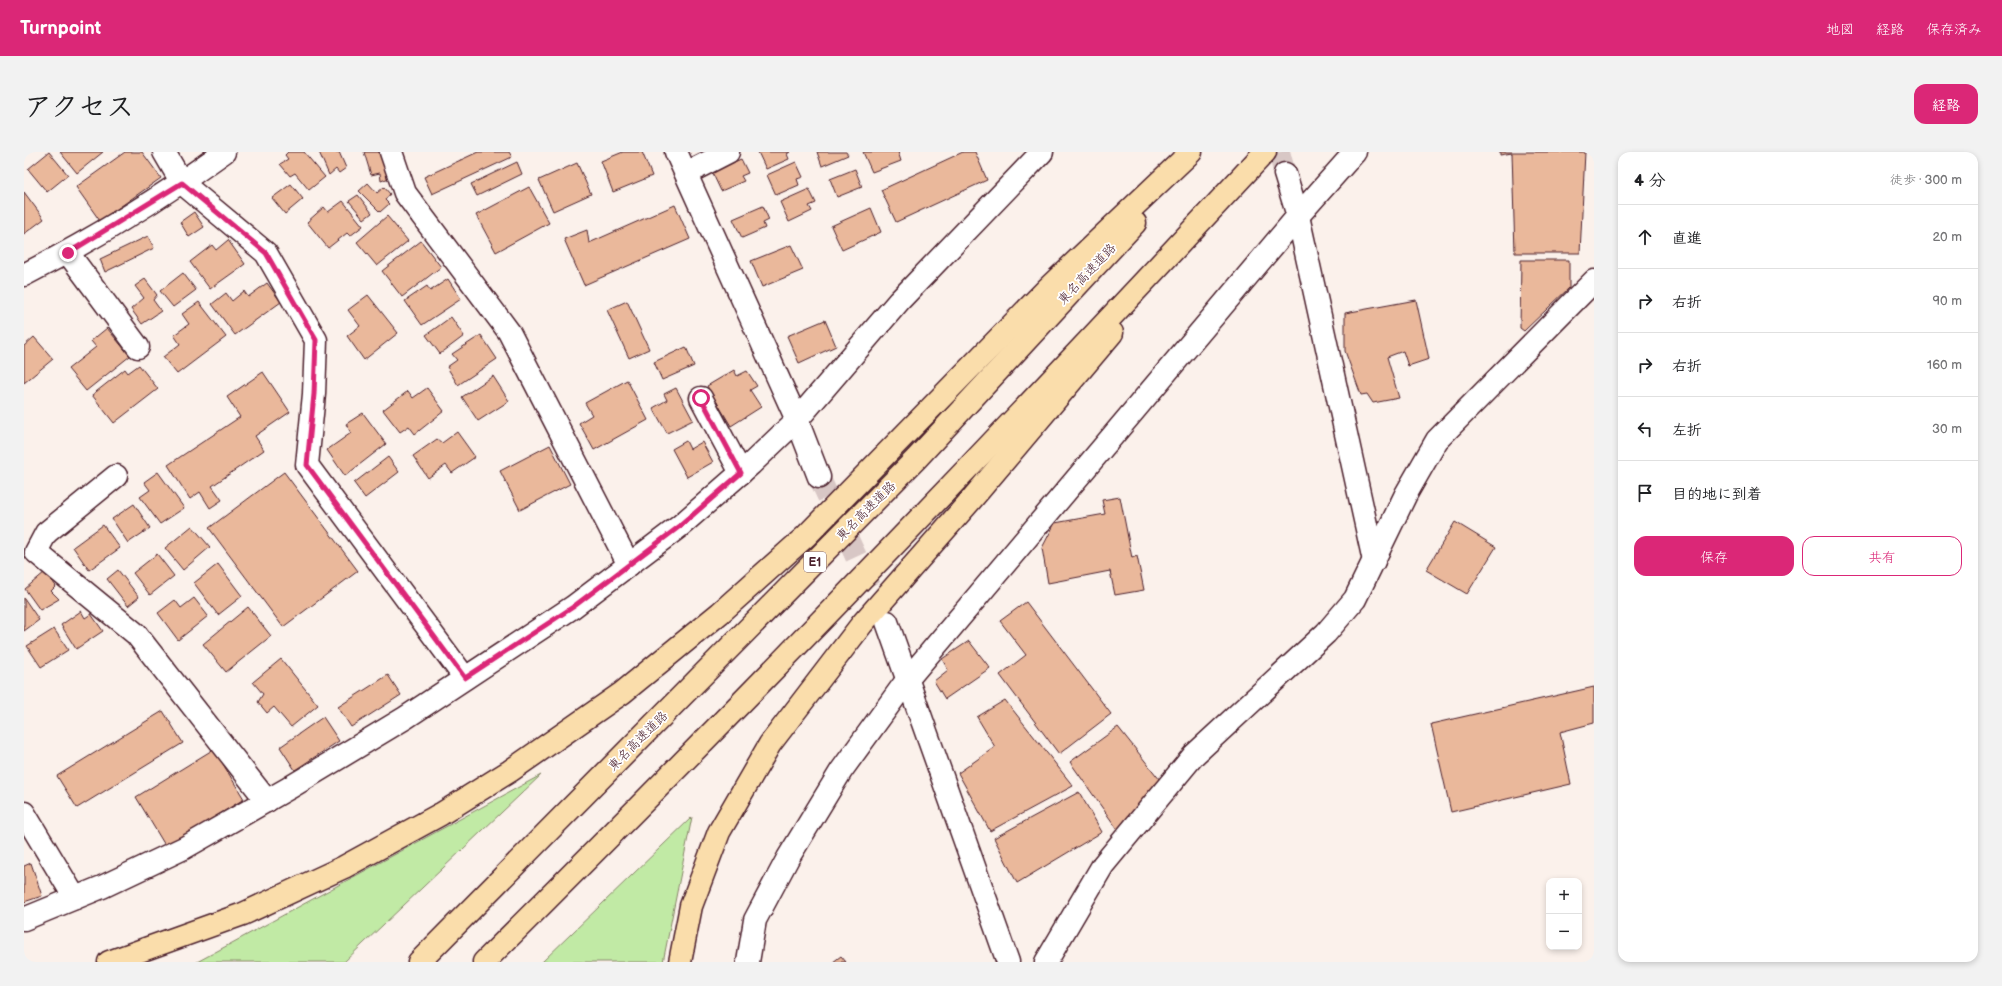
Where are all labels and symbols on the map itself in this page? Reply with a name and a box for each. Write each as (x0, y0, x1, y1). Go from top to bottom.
street label: 東名高速道路 (1055, 240, 1119, 308)
route end (59, 244, 77, 262)
route start (692, 389, 710, 407)
street label: 東名高速道路 (833, 478, 899, 544)
road number: E1 (804, 552, 826, 572)
street label: 東名高速道路 (605, 708, 671, 774)

